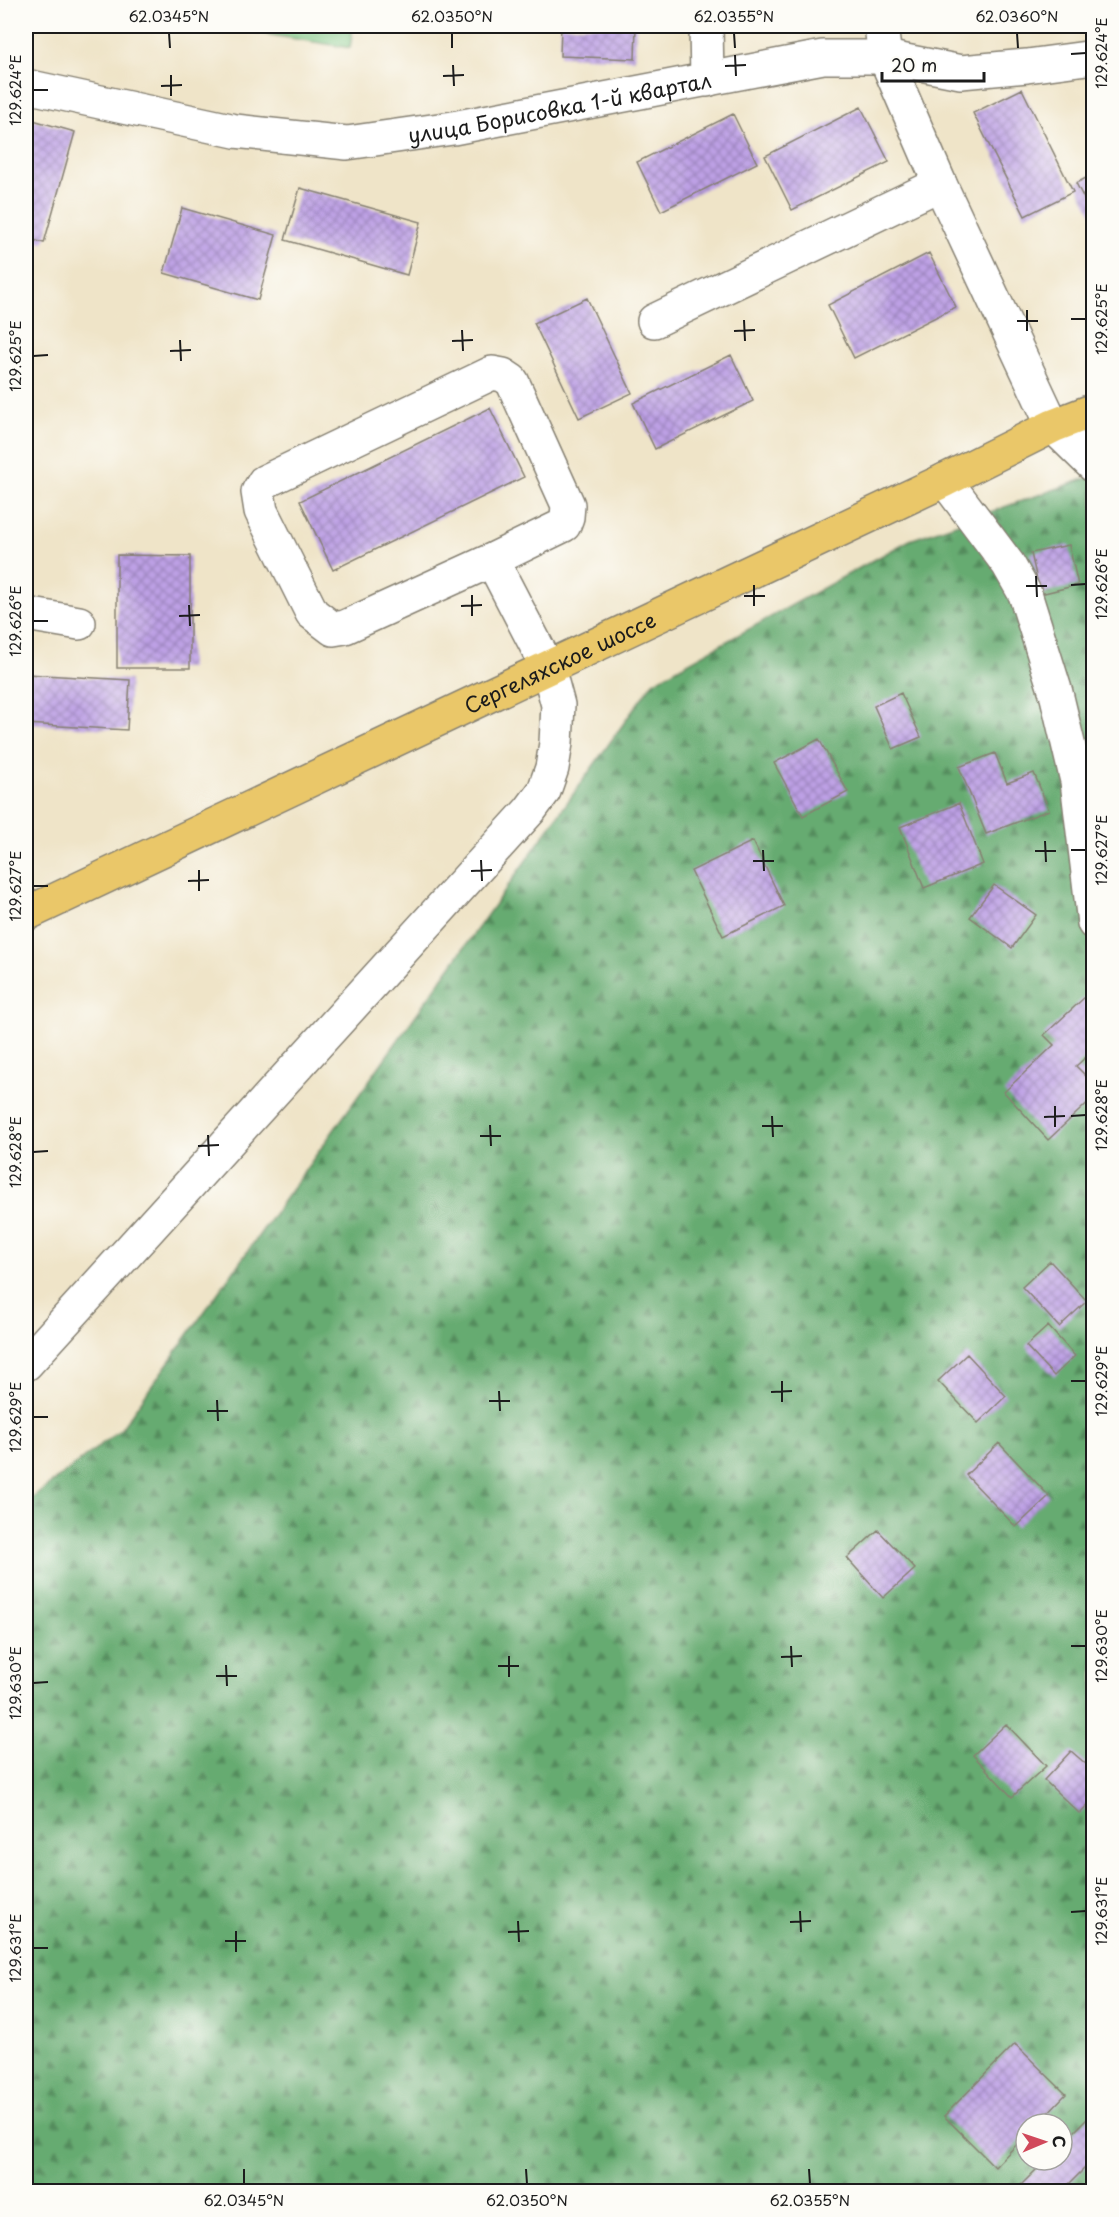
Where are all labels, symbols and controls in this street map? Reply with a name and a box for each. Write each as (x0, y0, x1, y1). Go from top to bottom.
text: 62.0345°N (129, 4, 209, 27)
text: 62.0350°N (411, 4, 493, 27)
text: 62.0355°N (694, 4, 774, 27)
text: 62.0360°N (975, 4, 1059, 27)
text: 129.624°E (1089, 17, 1112, 89)
scale bar (882, 45, 984, 83)
text: 20 m (891, 51, 937, 78)
text: 129.624°E (3, 54, 26, 126)
street label: улица Борисовка 1-й квартал (406, 63, 714, 150)
text: 129.625°E (1089, 283, 1112, 355)
text: 129.625°E (3, 320, 26, 392)
text: 129.626°E (1089, 548, 1112, 620)
text: 129.626°E (3, 585, 26, 657)
street label: Сергеляхское шоссе (458, 603, 661, 721)
text: 129.627°E (1089, 815, 1112, 885)
text: 129.627°E (3, 851, 26, 921)
text: 129.628°E (1089, 1079, 1112, 1151)
text: 129.628°E (3, 1116, 26, 1188)
text: 129.629°E (1089, 1346, 1112, 1416)
text: 129.629°E (3, 1382, 26, 1452)
text: 129.630°E (1089, 1609, 1112, 1683)
text: 129.630°E (3, 1646, 26, 1720)
text: 129.631°E (1089, 1877, 1112, 1945)
text: 129.631°E (3, 1914, 26, 1982)
north arrow (1014, 2112, 1074, 2172)
text: С (1048, 2135, 1072, 2148)
text: 62.0345°N (204, 2188, 284, 2211)
text: 62.0350°N (486, 2188, 568, 2211)
text: 62.0355°N (770, 2188, 850, 2211)

